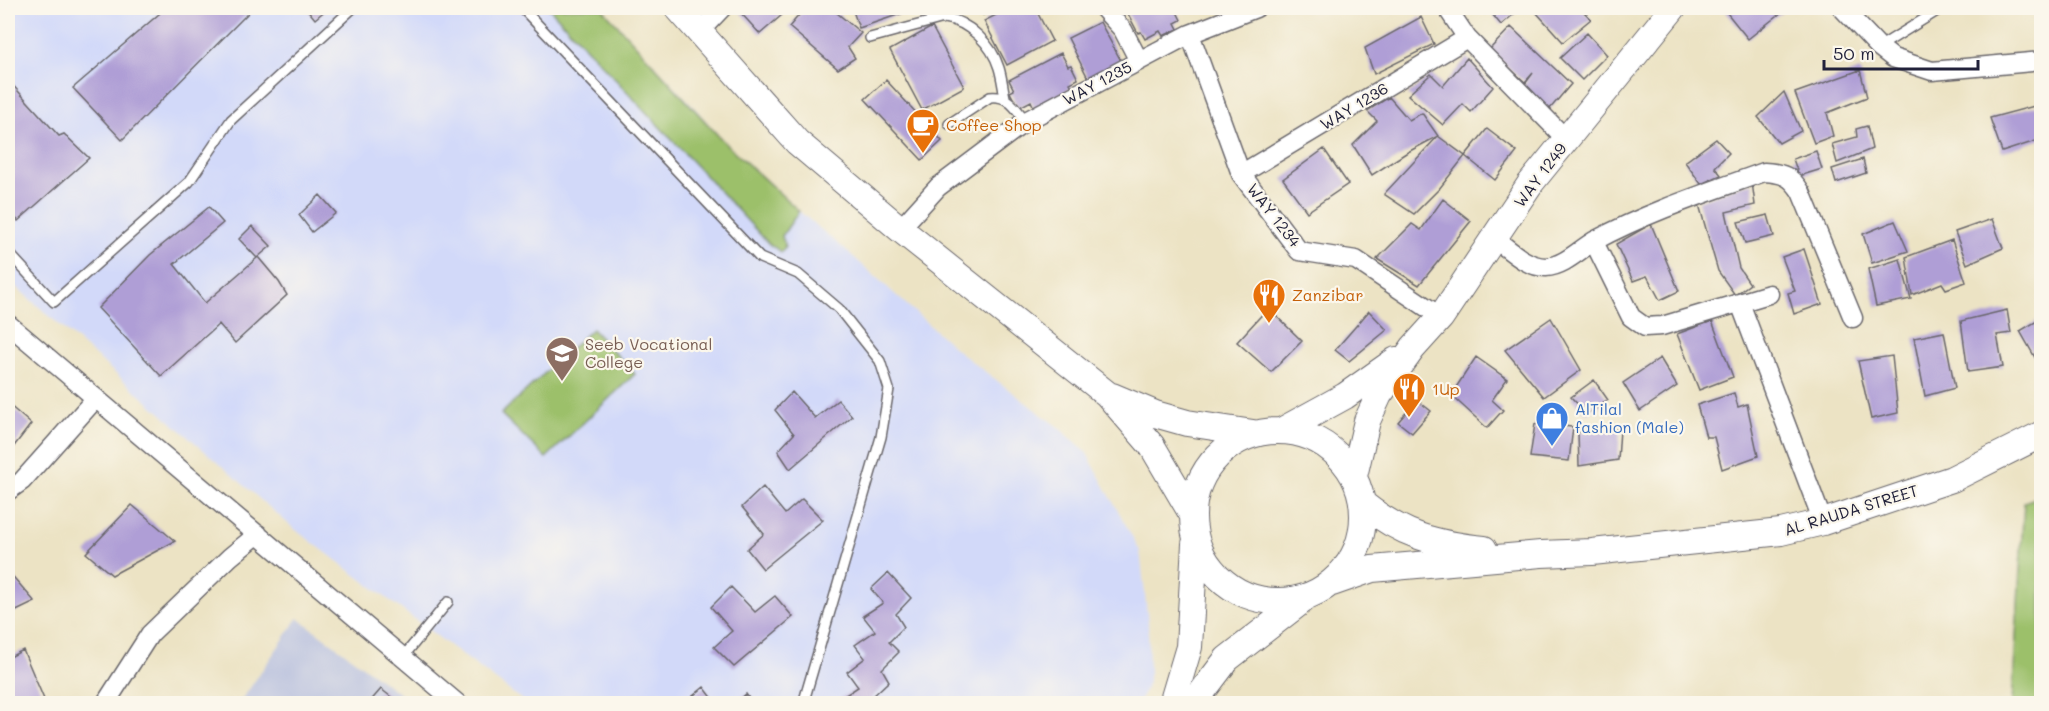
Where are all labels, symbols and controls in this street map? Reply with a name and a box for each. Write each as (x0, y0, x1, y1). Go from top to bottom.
scale bar (1824, 33, 1978, 71)
text: 50 m (1833, 41, 1875, 65)
street label: WAY 1235 (1059, 56, 1135, 110)
street label: WAY 1236 (1316, 77, 1392, 134)
cafe icon: Coffee Shop (905, 107, 941, 154)
place label: Coffee Shop (946, 114, 1042, 135)
street label: WAY 1249 (1508, 138, 1571, 211)
street label: WAY 1234 (1243, 178, 1306, 251)
restaurant icon: Zanzibar (1251, 277, 1287, 324)
place label: Zanzibar (1292, 284, 1364, 305)
place label: Seeb Vocational College (585, 333, 713, 372)
school or university icon: Seeb Vocational College (544, 335, 580, 382)
restaurant icon: 1Up (1391, 371, 1427, 418)
place label: 1Up (1432, 378, 1460, 399)
place label: AlTilal fashion (Male) (1575, 398, 1684, 437)
shop icon: AlTilal fashion (Male) (1534, 400, 1570, 447)
street label: AL RAUDA STREET (1781, 479, 1921, 540)

